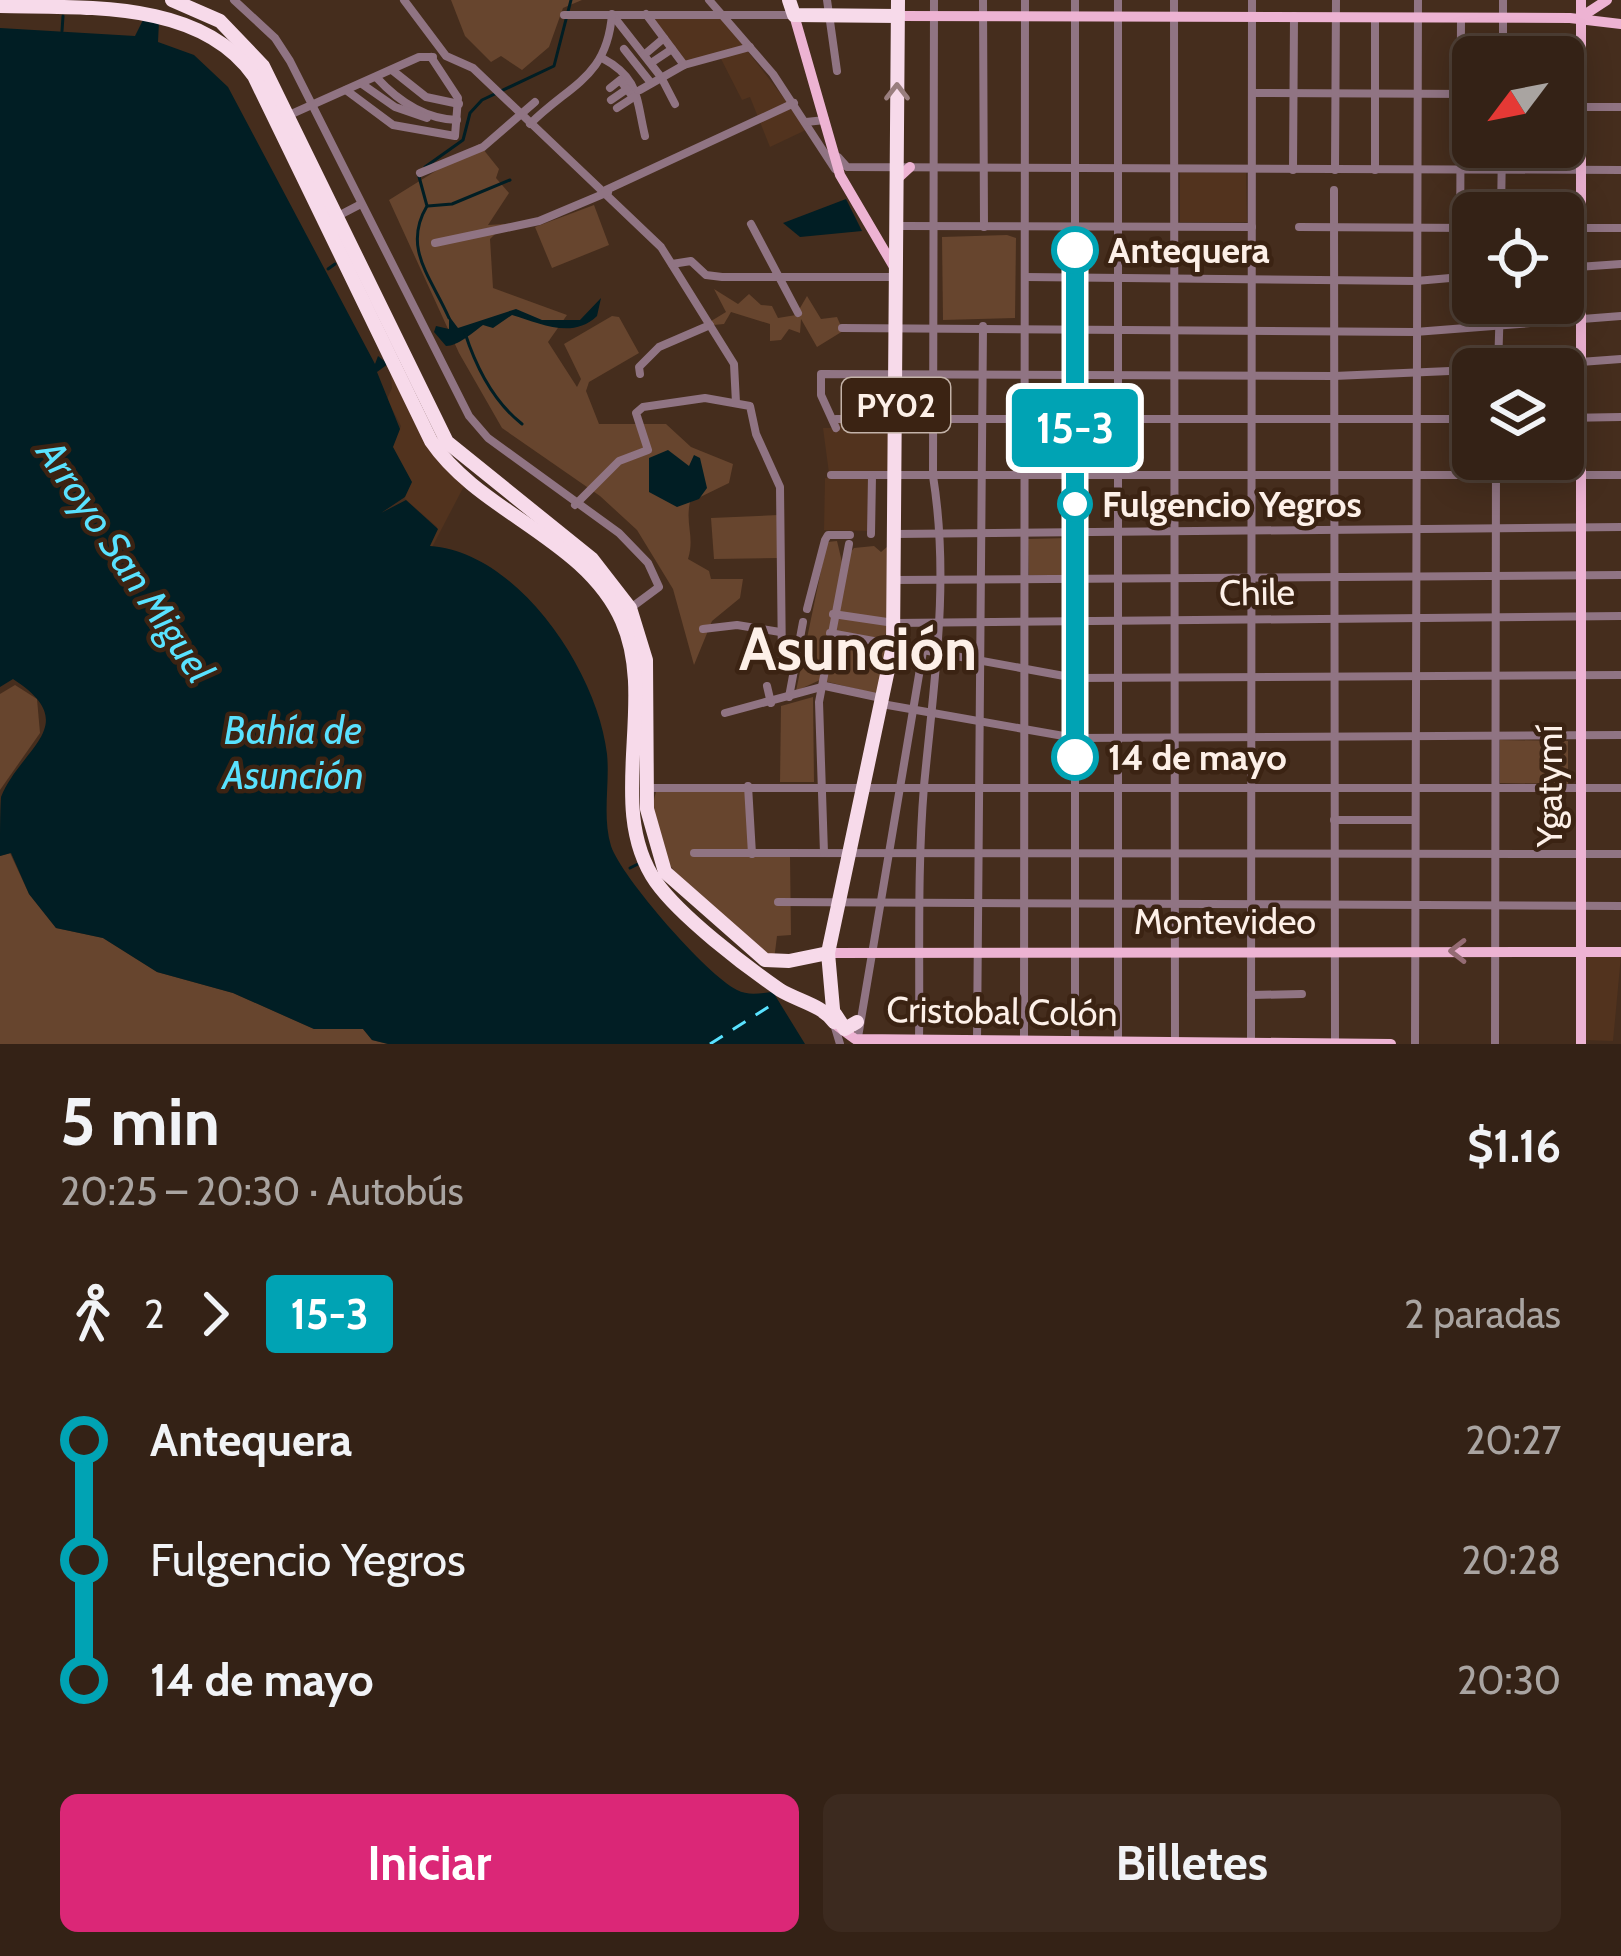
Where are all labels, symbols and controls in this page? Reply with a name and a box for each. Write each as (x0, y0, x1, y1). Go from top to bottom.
north arrow (1452, 36, 1584, 168)
map controls (1452, 36, 1584, 480)
one-way arrow (884, 82, 910, 100)
button: locate (1452, 192, 1584, 324)
marker: Antequera (1053, 228, 1097, 272)
place label: Antequera (1108, 228, 1270, 272)
button: layers (1452, 348, 1584, 480)
road number: PY02 (842, 378, 950, 432)
line badge: 15-3 (991, 389, 1159, 467)
text: 15-3 (1036, 402, 1114, 454)
water label: Arroyo San Miguel (26, 429, 225, 692)
place label: Fulgencio Yegros (1102, 482, 1362, 526)
marker: Fulgencio Yegros (1059, 488, 1091, 520)
street label: Chile (1219, 569, 1295, 615)
district label: Asunción (739, 612, 977, 685)
water label: Bahía de Asunción (220, 706, 364, 799)
street label: Ygatymí (1527, 725, 1571, 848)
marker: 14 de mayo (1053, 735, 1097, 779)
place label: 14 de mayo (1108, 735, 1287, 779)
street label: Montevideo (1134, 899, 1316, 943)
one-way arrow (1448, 938, 1466, 964)
street label: Cristobal Colón (886, 987, 1118, 1035)
text: 5 min (60, 1081, 220, 1162)
text: $1.16 (1467, 1119, 1561, 1173)
text: 20:25 – 20:30 · Autobús (60, 1167, 464, 1215)
icon: walk (60, 1281, 126, 1347)
icon: forward (182, 1281, 248, 1347)
text: 15-3 (290, 1288, 369, 1340)
text: 2 (144, 1290, 164, 1338)
text: 2 paradas (1404, 1290, 1561, 1338)
text: Antequera (150, 1413, 352, 1467)
text: 20:27 (1465, 1416, 1561, 1464)
text: Fulgencio Yegros (150, 1533, 466, 1587)
text: 20:28 (1461, 1536, 1561, 1584)
text: 14 de mayo (150, 1653, 374, 1707)
text: 20:30 (1457, 1656, 1561, 1704)
button: Iniciar (60, 1794, 799, 1932)
button: Billetes (823, 1794, 1561, 1932)

